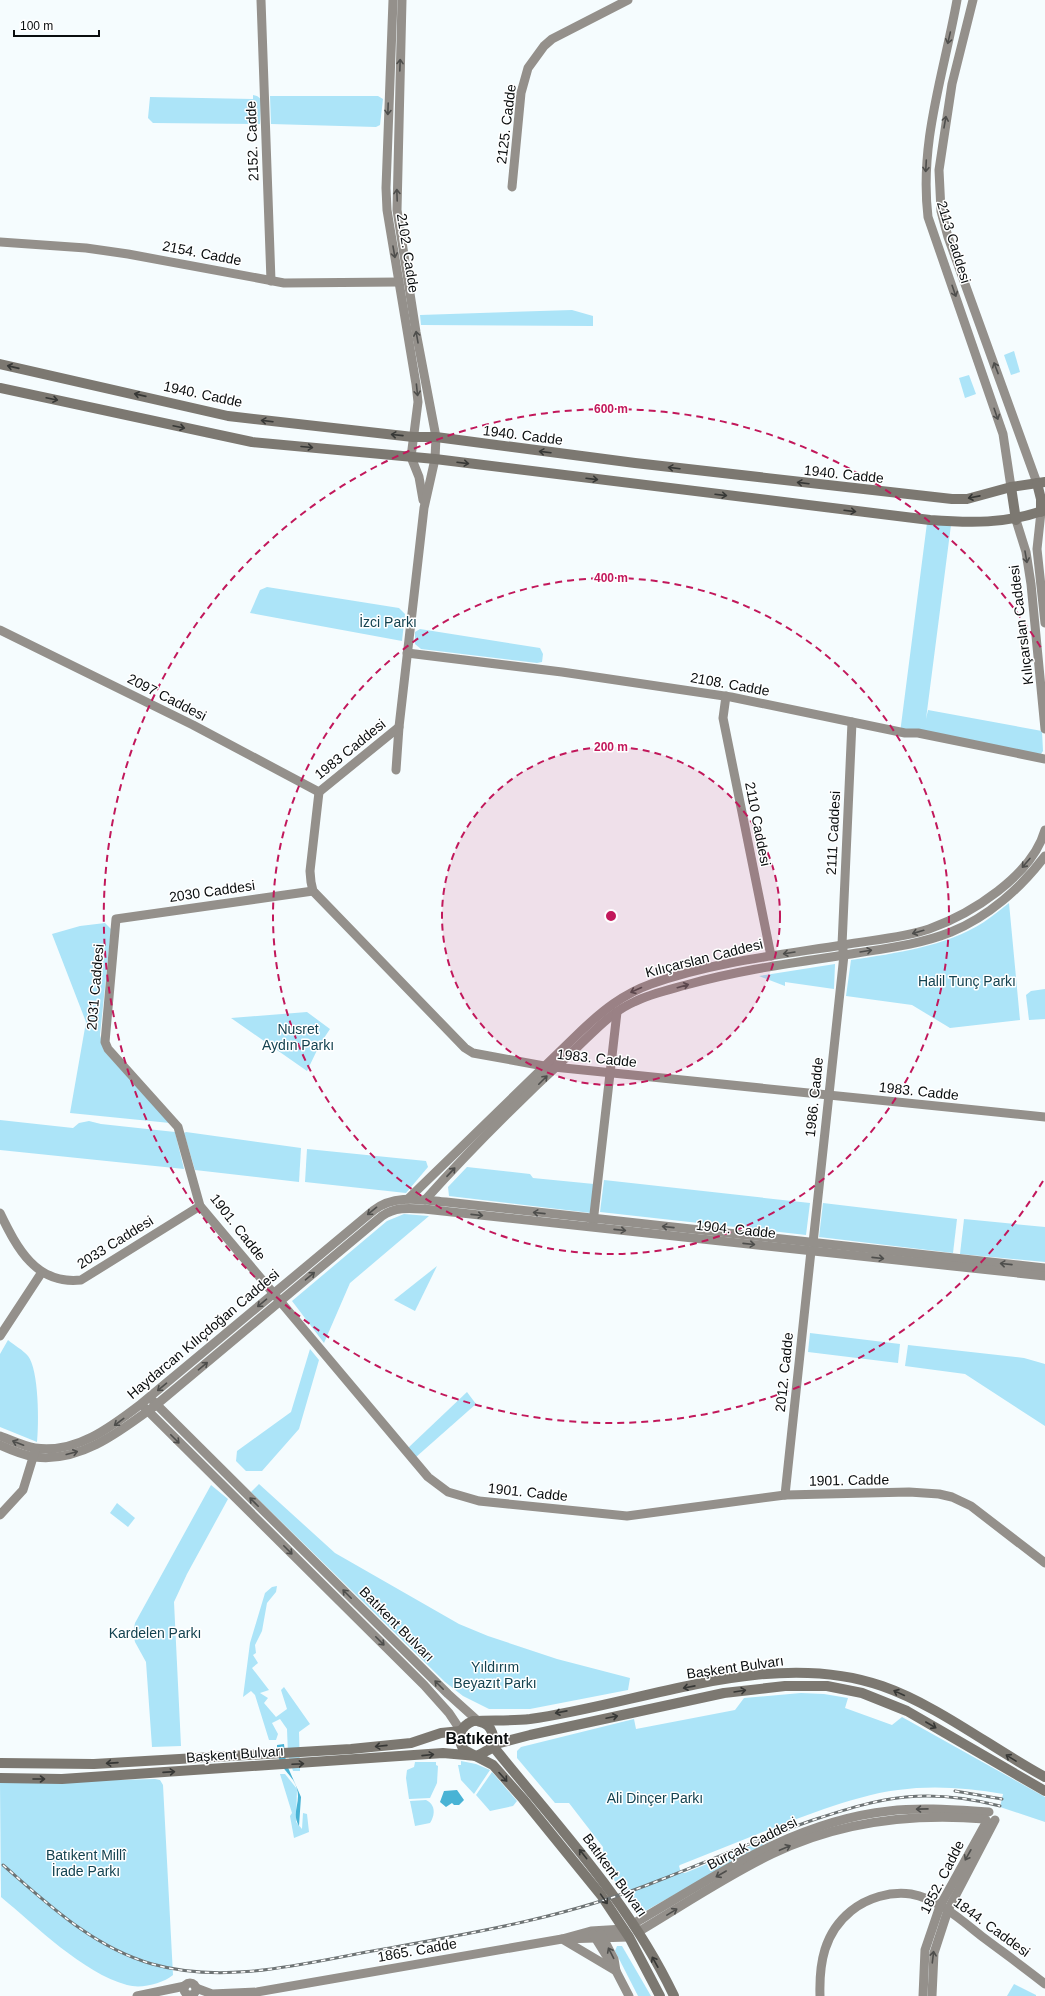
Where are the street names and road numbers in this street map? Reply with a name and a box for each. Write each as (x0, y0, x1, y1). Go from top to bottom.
street label: 2125. Cadde (493, 83, 519, 165)
street label: 2152. Cadde (243, 100, 261, 181)
street label: 2113 Caddesi (934, 199, 974, 285)
street label: 2102. Cadde (394, 212, 422, 294)
street label: 2154. Cadde (161, 237, 243, 269)
street label: 1940. Cadde (162, 378, 244, 410)
street label: 1940. Cadde (482, 422, 564, 448)
street label: 1940. Cadde (803, 462, 885, 486)
street label: Kılıçarslan Caddesi (1006, 564, 1036, 686)
street label: 2108. Cadde (689, 669, 771, 699)
street label: 2097 Caddesi (125, 670, 209, 724)
street label: 1983 Caddesi (311, 716, 389, 782)
street label: 2110 Caddesi (742, 781, 774, 867)
street label: 2111 Caddesi (823, 790, 843, 876)
street label: 2030 Caddesi (168, 877, 256, 905)
street label: Kılıçarslan Caddesi (644, 936, 764, 980)
street label: 2031 Caddesi (83, 943, 107, 1031)
street label: 1983. Cadde (556, 1046, 638, 1070)
street label: 1986. Cadde (802, 1056, 826, 1138)
street label: 1983. Cadde (878, 1079, 960, 1103)
street label: 1901. Cadde (207, 1190, 269, 1264)
street label: 2033 Caddesi (74, 1212, 156, 1272)
street label: 1904. Cadde (695, 1217, 777, 1241)
street label: Haydarcan Kılıçdoğan Caddesi (124, 1266, 282, 1402)
street label: 2012. Cadde (772, 1331, 796, 1413)
street label: 1901. Cadde (809, 1471, 889, 1489)
street label: 1901. Cadde (487, 1480, 569, 1504)
street label: Batıkent Bulvarı (356, 1583, 438, 1665)
street label: Başkent Bulvarı (685, 1652, 785, 1682)
street label: Başkent Bulvarı (186, 1743, 284, 1765)
street label: Burçak Caddesi (704, 1813, 800, 1873)
street label: Batıkent Bulvarı (579, 1830, 651, 1920)
street label: 1852. Cadde (917, 1837, 967, 1916)
street label: 1844. Caddesi (951, 1894, 1033, 1960)
street label: 1865. Cadde (376, 1935, 458, 1965)

